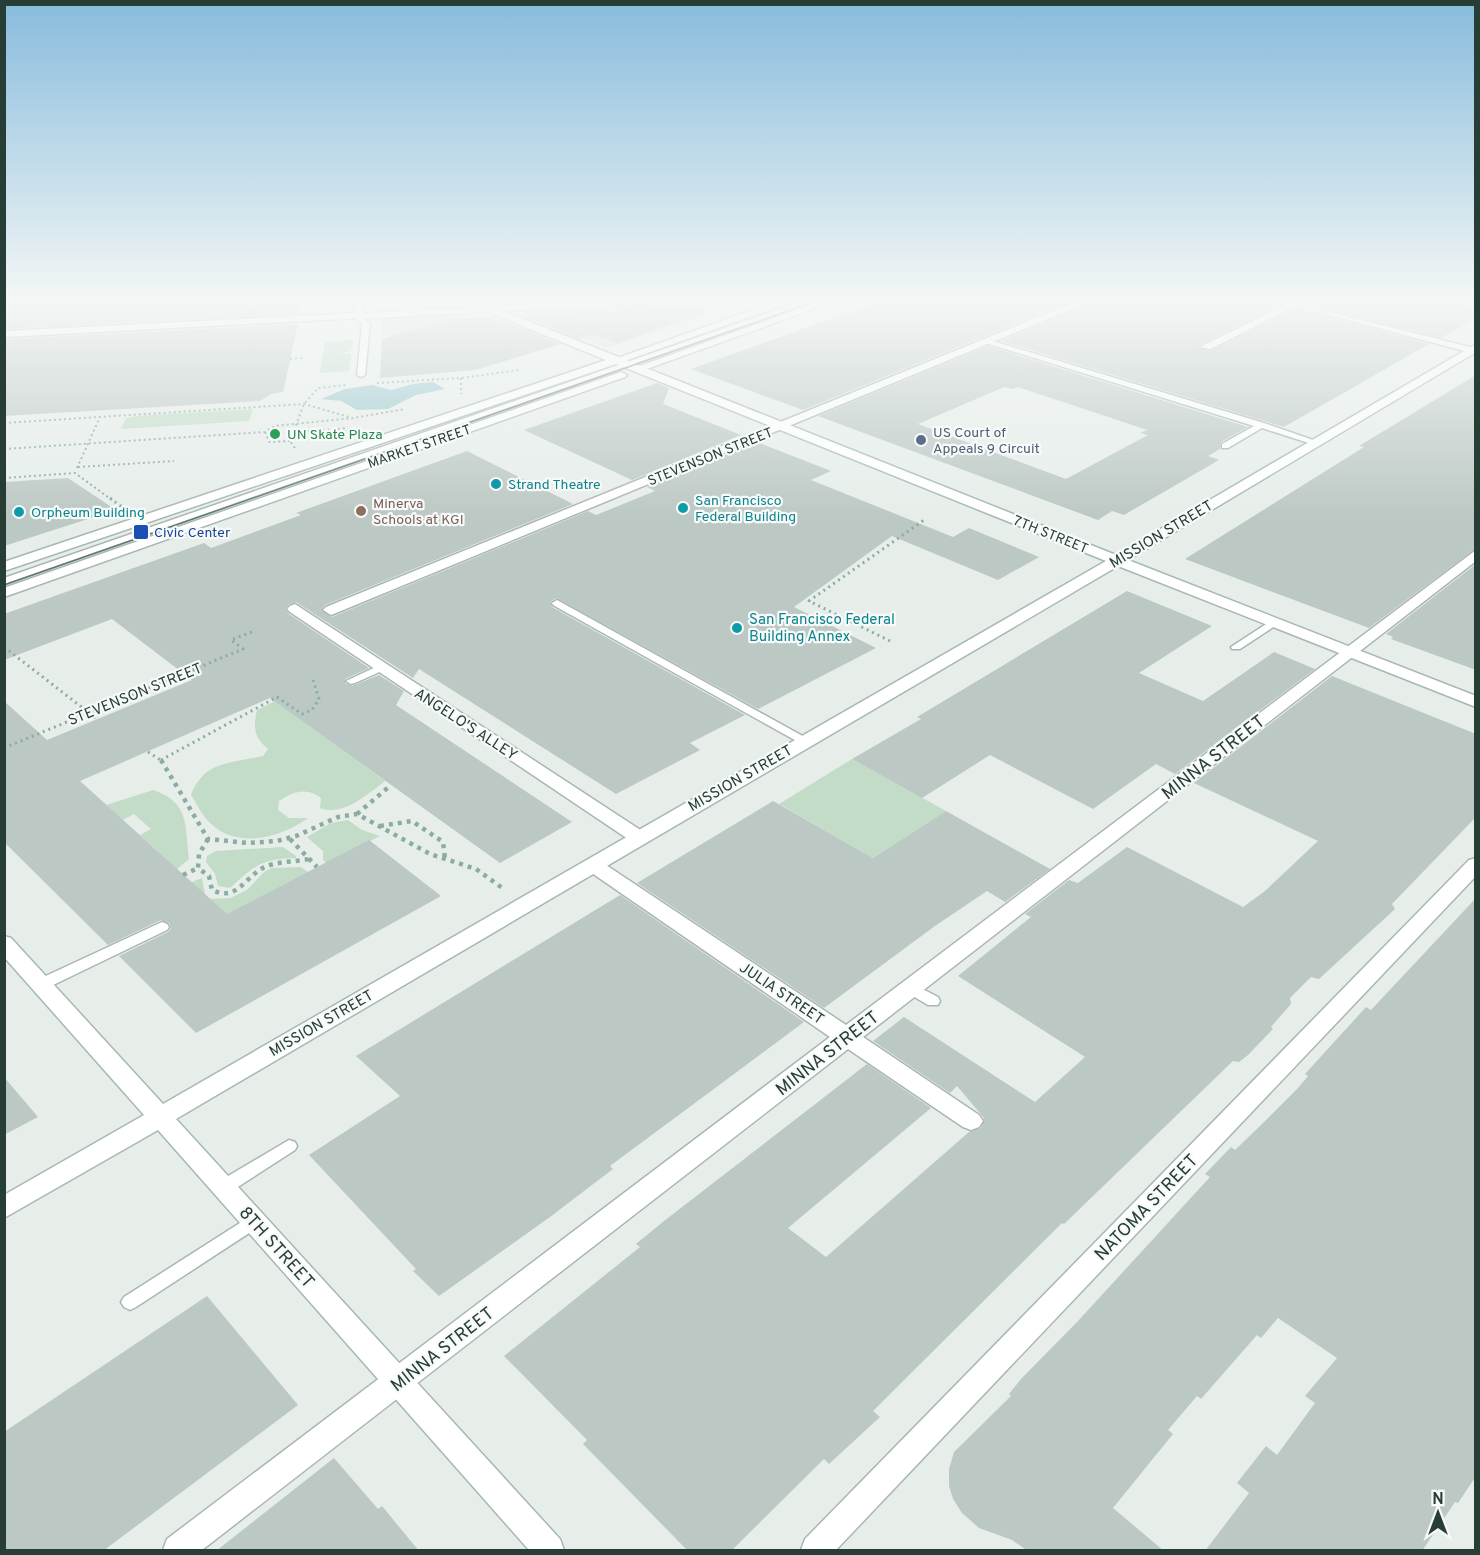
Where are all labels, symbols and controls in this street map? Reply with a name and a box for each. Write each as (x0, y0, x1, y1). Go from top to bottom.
street label: MARKET STREET (365, 422, 473, 473)
street label: STEVENSON STREET (645, 424, 776, 490)
place label: US Court of Appeals 9 Circuit (933, 425, 1040, 458)
marker: UN Skate Plaza (268, 427, 282, 441)
place label: UN Skate Plaza (287, 427, 383, 444)
marker: US Court of Appeals 9 Circuit (914, 433, 928, 447)
marker: Strand Theatre (489, 477, 503, 491)
place label: Strand Theatre (508, 477, 601, 494)
place label: San Francisco Federal Building (695, 493, 796, 526)
place label: Minerva Schools at KGI (373, 496, 464, 529)
street label: MISSION STREET (1107, 497, 1217, 574)
marker: San Francisco Federal Building (676, 501, 690, 515)
marker: Minerva Schools at KGI (354, 504, 368, 518)
marker: Orpheum Building (12, 505, 26, 519)
place label: Orpheum Building (31, 505, 145, 522)
street label: 7TH STREET (1010, 513, 1090, 558)
marker: Civic Center (132, 523, 150, 541)
place label: Civic Center (154, 525, 231, 542)
place label: San Francisco Federal Building Annex (749, 611, 895, 647)
marker: San Francisco Federal Building Annex (730, 621, 744, 635)
street label: STEVENSON STREET (66, 660, 205, 731)
street label: ANGELO'S ALLEY (410, 685, 521, 766)
street label: MINNA STREET (1158, 711, 1270, 806)
street label: MISSION STREET (685, 742, 796, 817)
street label: JULIA STREET (735, 959, 827, 1030)
street label: MISSION STREET (266, 987, 377, 1062)
street label: MINNA STREET (772, 1007, 884, 1102)
street label: NATOMA STREET (1090, 1150, 1204, 1266)
street label: 8TH STREET (233, 1202, 319, 1294)
street label: MINNA STREET (387, 1303, 499, 1398)
north arrow (1408, 1483, 1468, 1543)
text: N (1432, 1490, 1444, 1510)

